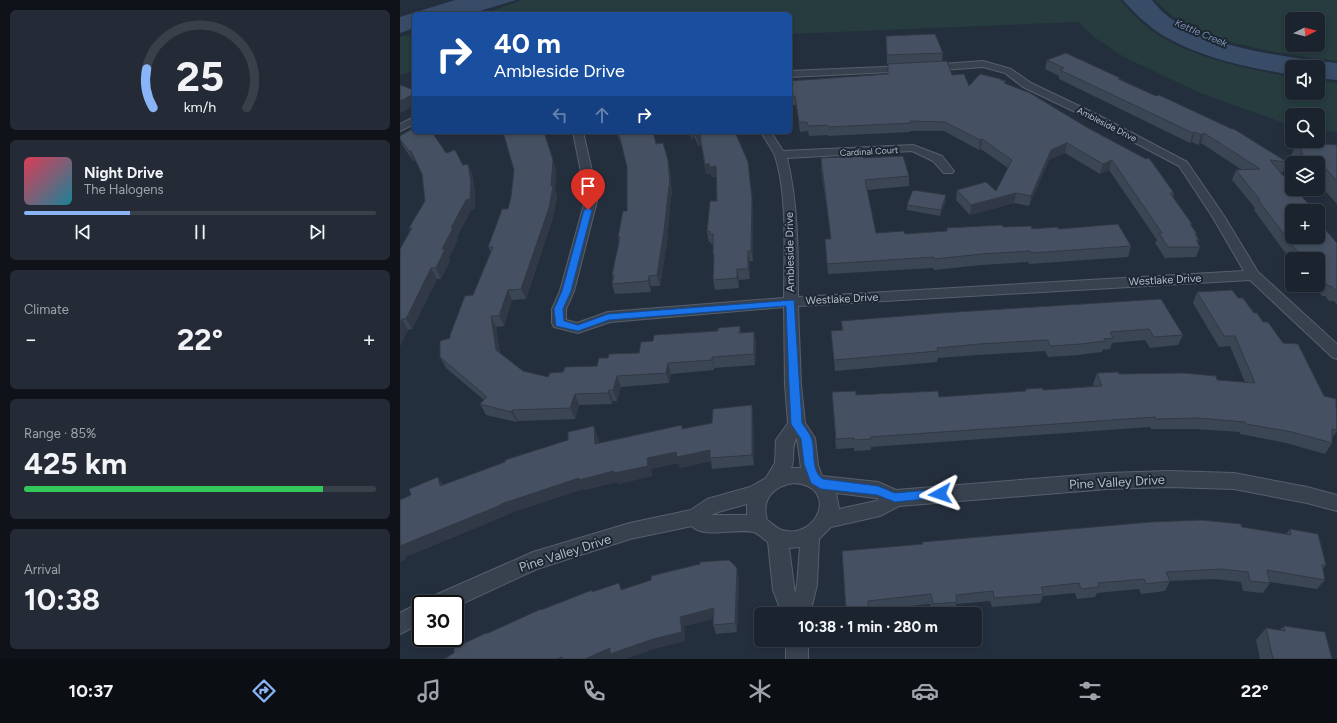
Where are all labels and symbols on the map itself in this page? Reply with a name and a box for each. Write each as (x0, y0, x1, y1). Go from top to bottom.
north arrow (1285, 12, 1325, 52)
water label: Kettle Creek (1173, 16, 1230, 50)
street label: Ambleside Drive (1075, 104, 1139, 144)
street label: Cardinal Court (840, 144, 899, 158)
pin (571, 169, 605, 210)
street label: Ambleside Drive (783, 212, 797, 292)
street label: Westlake Drive (1128, 272, 1202, 288)
street label: Westlake Drive (805, 291, 879, 307)
street label: Pine Valley Drive (1069, 472, 1165, 492)
position arrow (919, 473, 961, 515)
street label: Pine Valley Drive (517, 531, 613, 575)
speed limit sign: 30 (412, 595, 464, 647)

